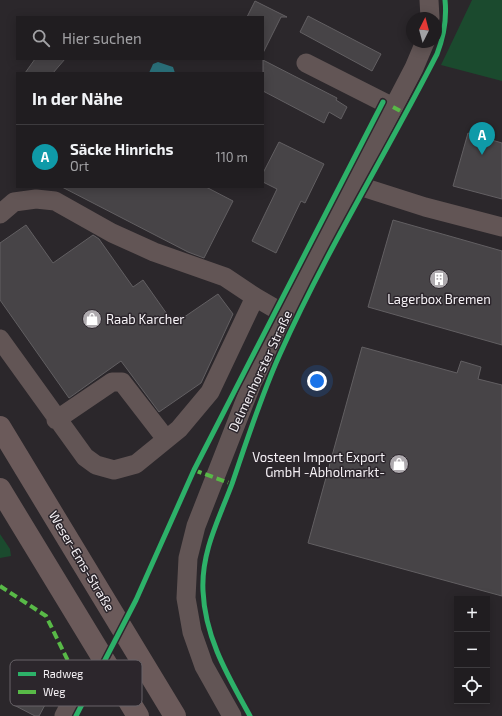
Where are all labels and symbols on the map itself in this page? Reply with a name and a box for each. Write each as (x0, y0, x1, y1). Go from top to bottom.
north arrow (406, 12, 442, 48)
pin: A (469, 122, 495, 155)
building icon: Lagerbox Bremen (428, 268, 450, 290)
place label: Lagerbox Bremen (387, 291, 491, 307)
shop icon: Raab Karcher (81, 308, 103, 330)
street label: Delmenhorster Straße (225, 308, 295, 434)
place label: Raab Karcher (106, 311, 185, 327)
your location (307, 371, 327, 391)
place label: Vosteen Import Export GmbH -Abholmarkt- (252, 449, 385, 480)
shop icon: Vosteen Import Export GmbH -Abholmarkt- (388, 453, 410, 475)
street label: Weser-Ems-Straße (46, 508, 118, 614)
legend (10, 660, 142, 706)
text: Radweg (43, 667, 83, 680)
text: Weg (43, 685, 65, 698)

